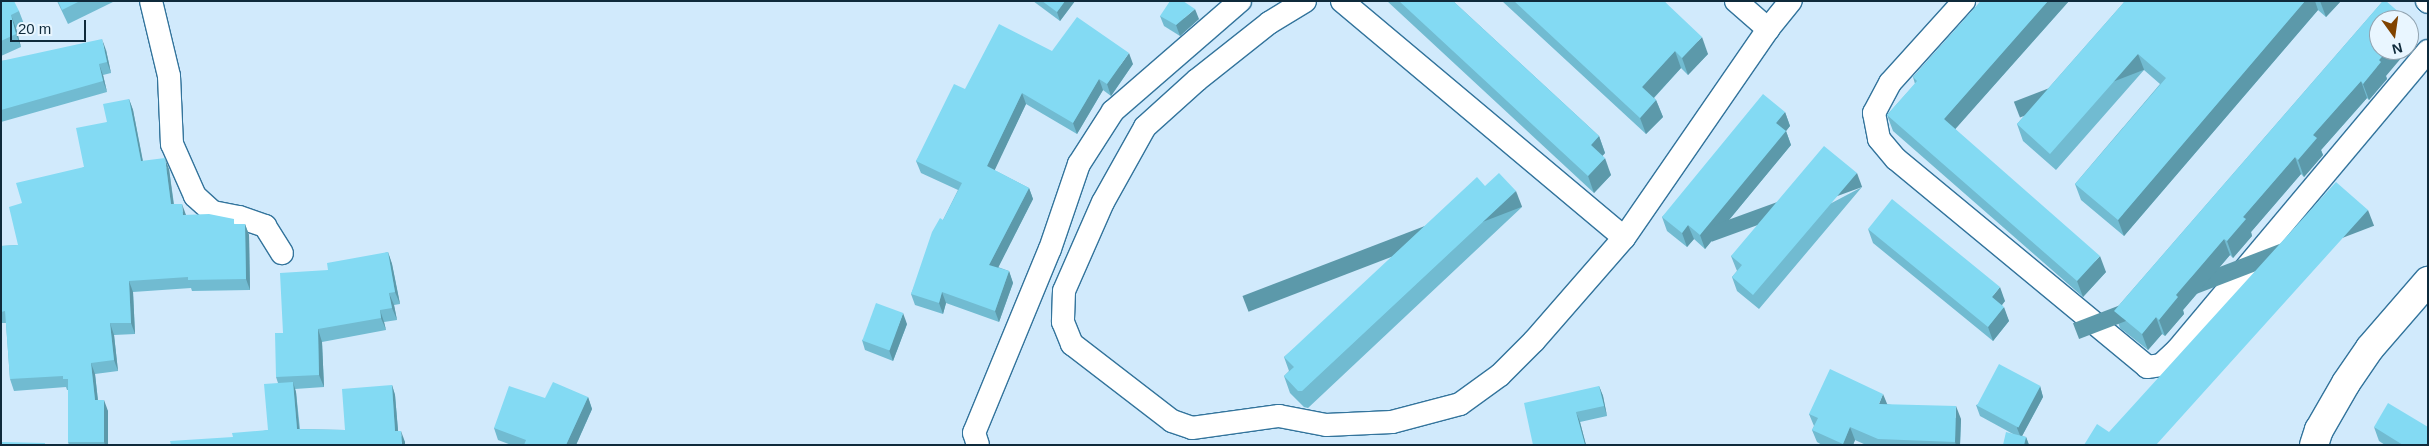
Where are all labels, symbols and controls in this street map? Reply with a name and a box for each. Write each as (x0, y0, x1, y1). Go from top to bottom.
scale bar (12, 10, 89, 42)
north arrow (2369, 10, 2419, 60)
text: 20 m (18, 20, 51, 37)
text: N (2391, 40, 2404, 58)

